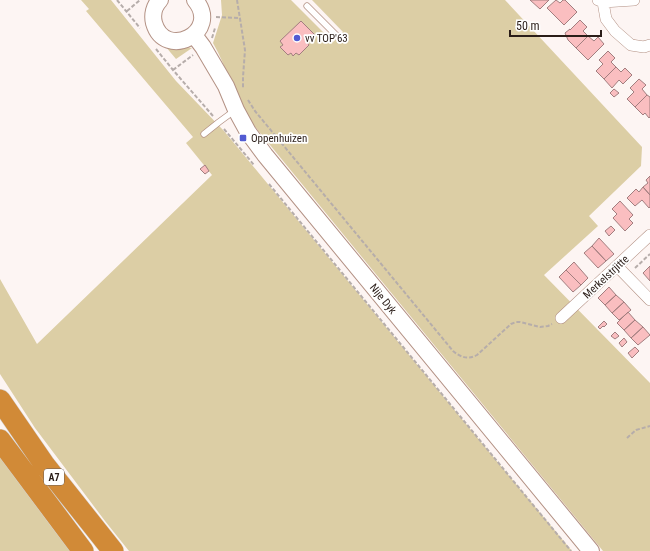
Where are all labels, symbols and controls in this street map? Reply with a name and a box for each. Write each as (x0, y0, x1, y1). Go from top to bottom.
scale bar (510, 12, 601, 38)
text: 50 m (516, 19, 540, 33)
place label: vv TOP'63 (305, 32, 348, 45)
marker: vv TOP'63 (292, 33, 302, 43)
place label: Oppenhuizen (251, 132, 307, 145)
marker: Oppenhuizen (238, 133, 248, 143)
street label: Merkelstrjitte (580, 253, 632, 301)
street label: Nije Dyk (367, 281, 399, 317)
road number: A7 (44, 469, 64, 485)

